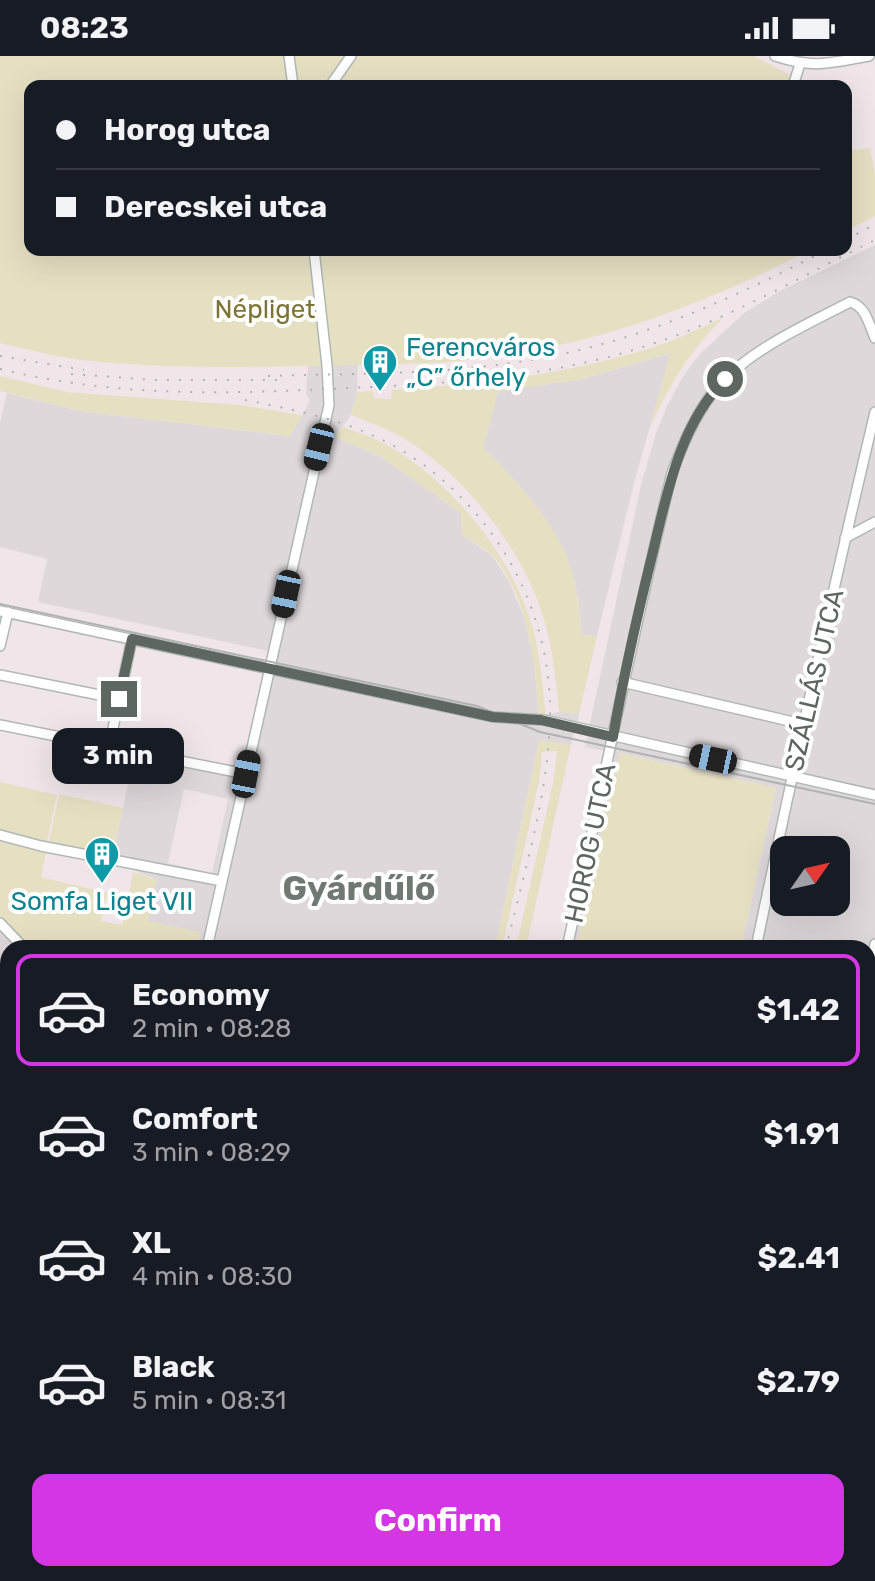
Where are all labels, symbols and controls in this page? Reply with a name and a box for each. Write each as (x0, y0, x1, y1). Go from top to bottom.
text: 08:23 (40, 10, 129, 46)
text: Horog utca (104, 112, 271, 148)
text: Derecskei utca (104, 189, 327, 225)
park label: Népliget (215, 294, 315, 325)
place label: Ferencváros „C” őrhely (406, 332, 555, 393)
building icon: Ferencváros „C” őrhely (361, 343, 399, 393)
route start (707, 361, 743, 397)
car (302, 421, 336, 473)
car (269, 568, 303, 620)
street label: SZÁLLÁS UTCA (779, 586, 850, 774)
route end (101, 681, 137, 717)
callout: 3 min (53, 727, 185, 783)
text: 3 min (83, 740, 153, 771)
car (687, 742, 739, 776)
car (230, 748, 262, 800)
street label: HOROG UTCA (558, 761, 623, 926)
building icon: Somfa Liget VII (83, 835, 121, 885)
north arrow (770, 836, 850, 916)
map controls (770, 836, 850, 916)
district label: Gyárdűlő (282, 868, 436, 909)
place label: Somfa Liget VII (11, 886, 193, 917)
icon: car (36, 974, 108, 1046)
text: Economy (132, 977, 270, 1013)
text: $1.42 (757, 992, 840, 1028)
text: 2 min · 08:28 (132, 1013, 292, 1044)
icon: car (36, 1098, 108, 1170)
text: Comfort (132, 1101, 258, 1137)
text: $1.91 (764, 1116, 840, 1152)
text: 3 min · 08:29 (132, 1137, 291, 1168)
icon: car (36, 1222, 108, 1294)
text: XL (132, 1225, 171, 1261)
text: $2.41 (758, 1240, 840, 1276)
text: 4 min · 08:30 (132, 1261, 293, 1292)
icon: car (36, 1346, 108, 1418)
text: Black (132, 1349, 215, 1385)
text: $2.79 (756, 1364, 840, 1400)
text: 5 min · 08:31 (132, 1385, 286, 1416)
button: Confirm (32, 1474, 844, 1566)

